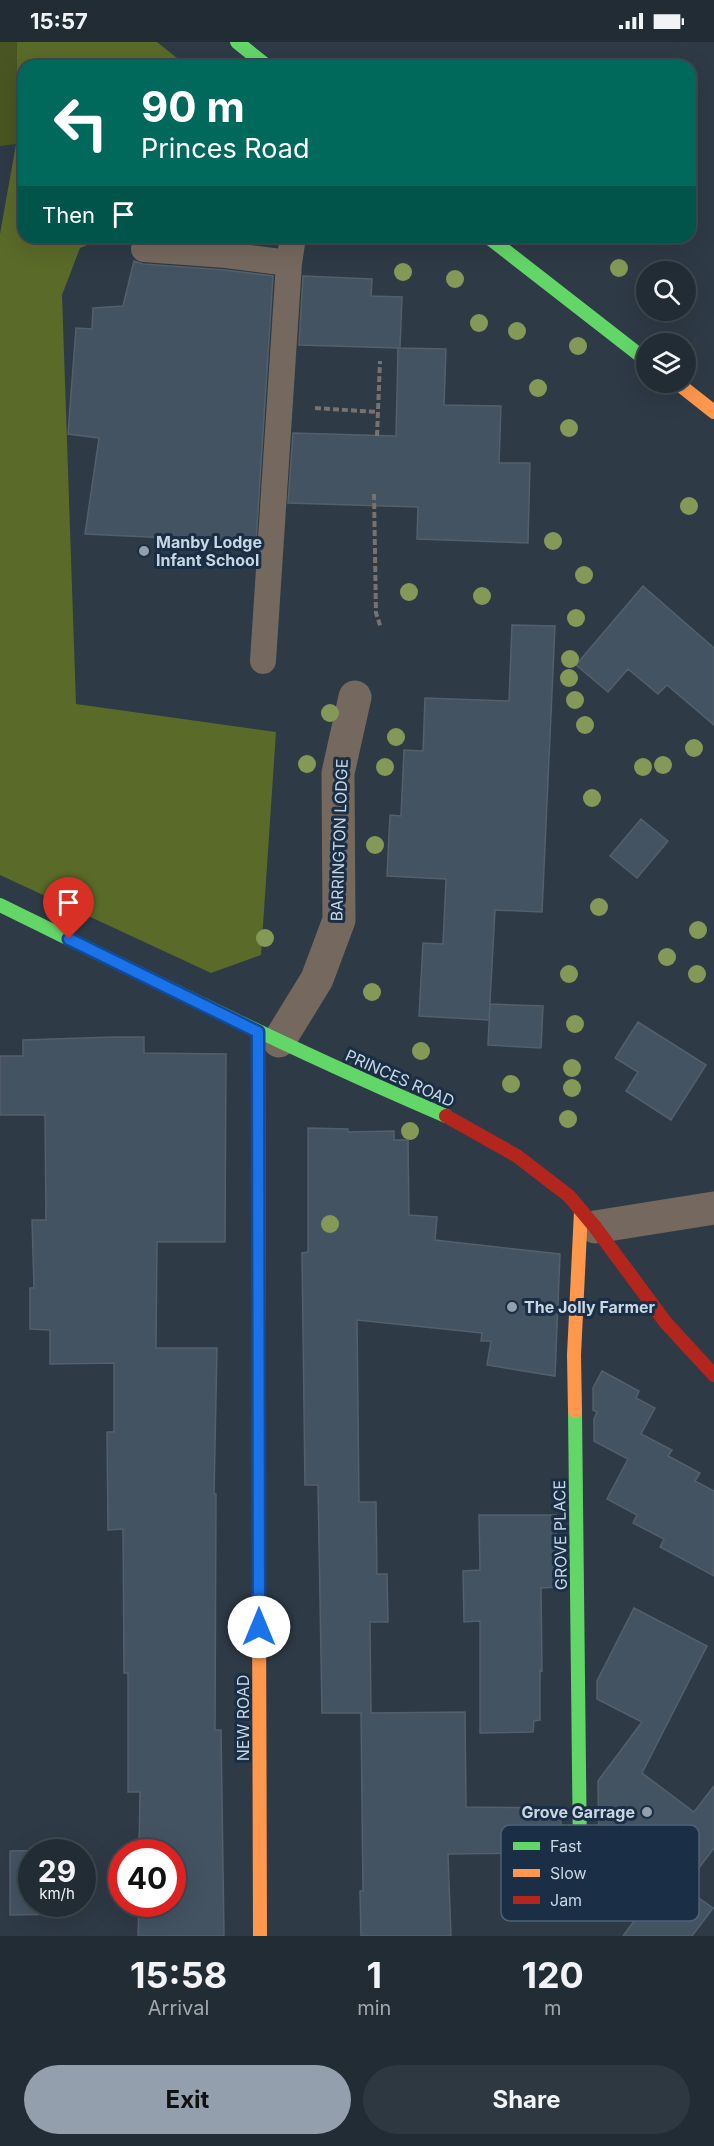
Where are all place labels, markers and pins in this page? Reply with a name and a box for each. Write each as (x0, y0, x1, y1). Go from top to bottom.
place label: Manby Lodge Infant School (156, 532, 262, 570)
marker: Manby Lodge Infant School (137, 544, 151, 558)
pin (43, 877, 94, 939)
place label: The Jolly Farmer (524, 1297, 656, 1317)
marker: The Jolly Farmer (505, 1300, 519, 1314)
place label: Grove Garrage (522, 1802, 635, 1822)
marker: Grove Garrage (640, 1805, 654, 1819)

